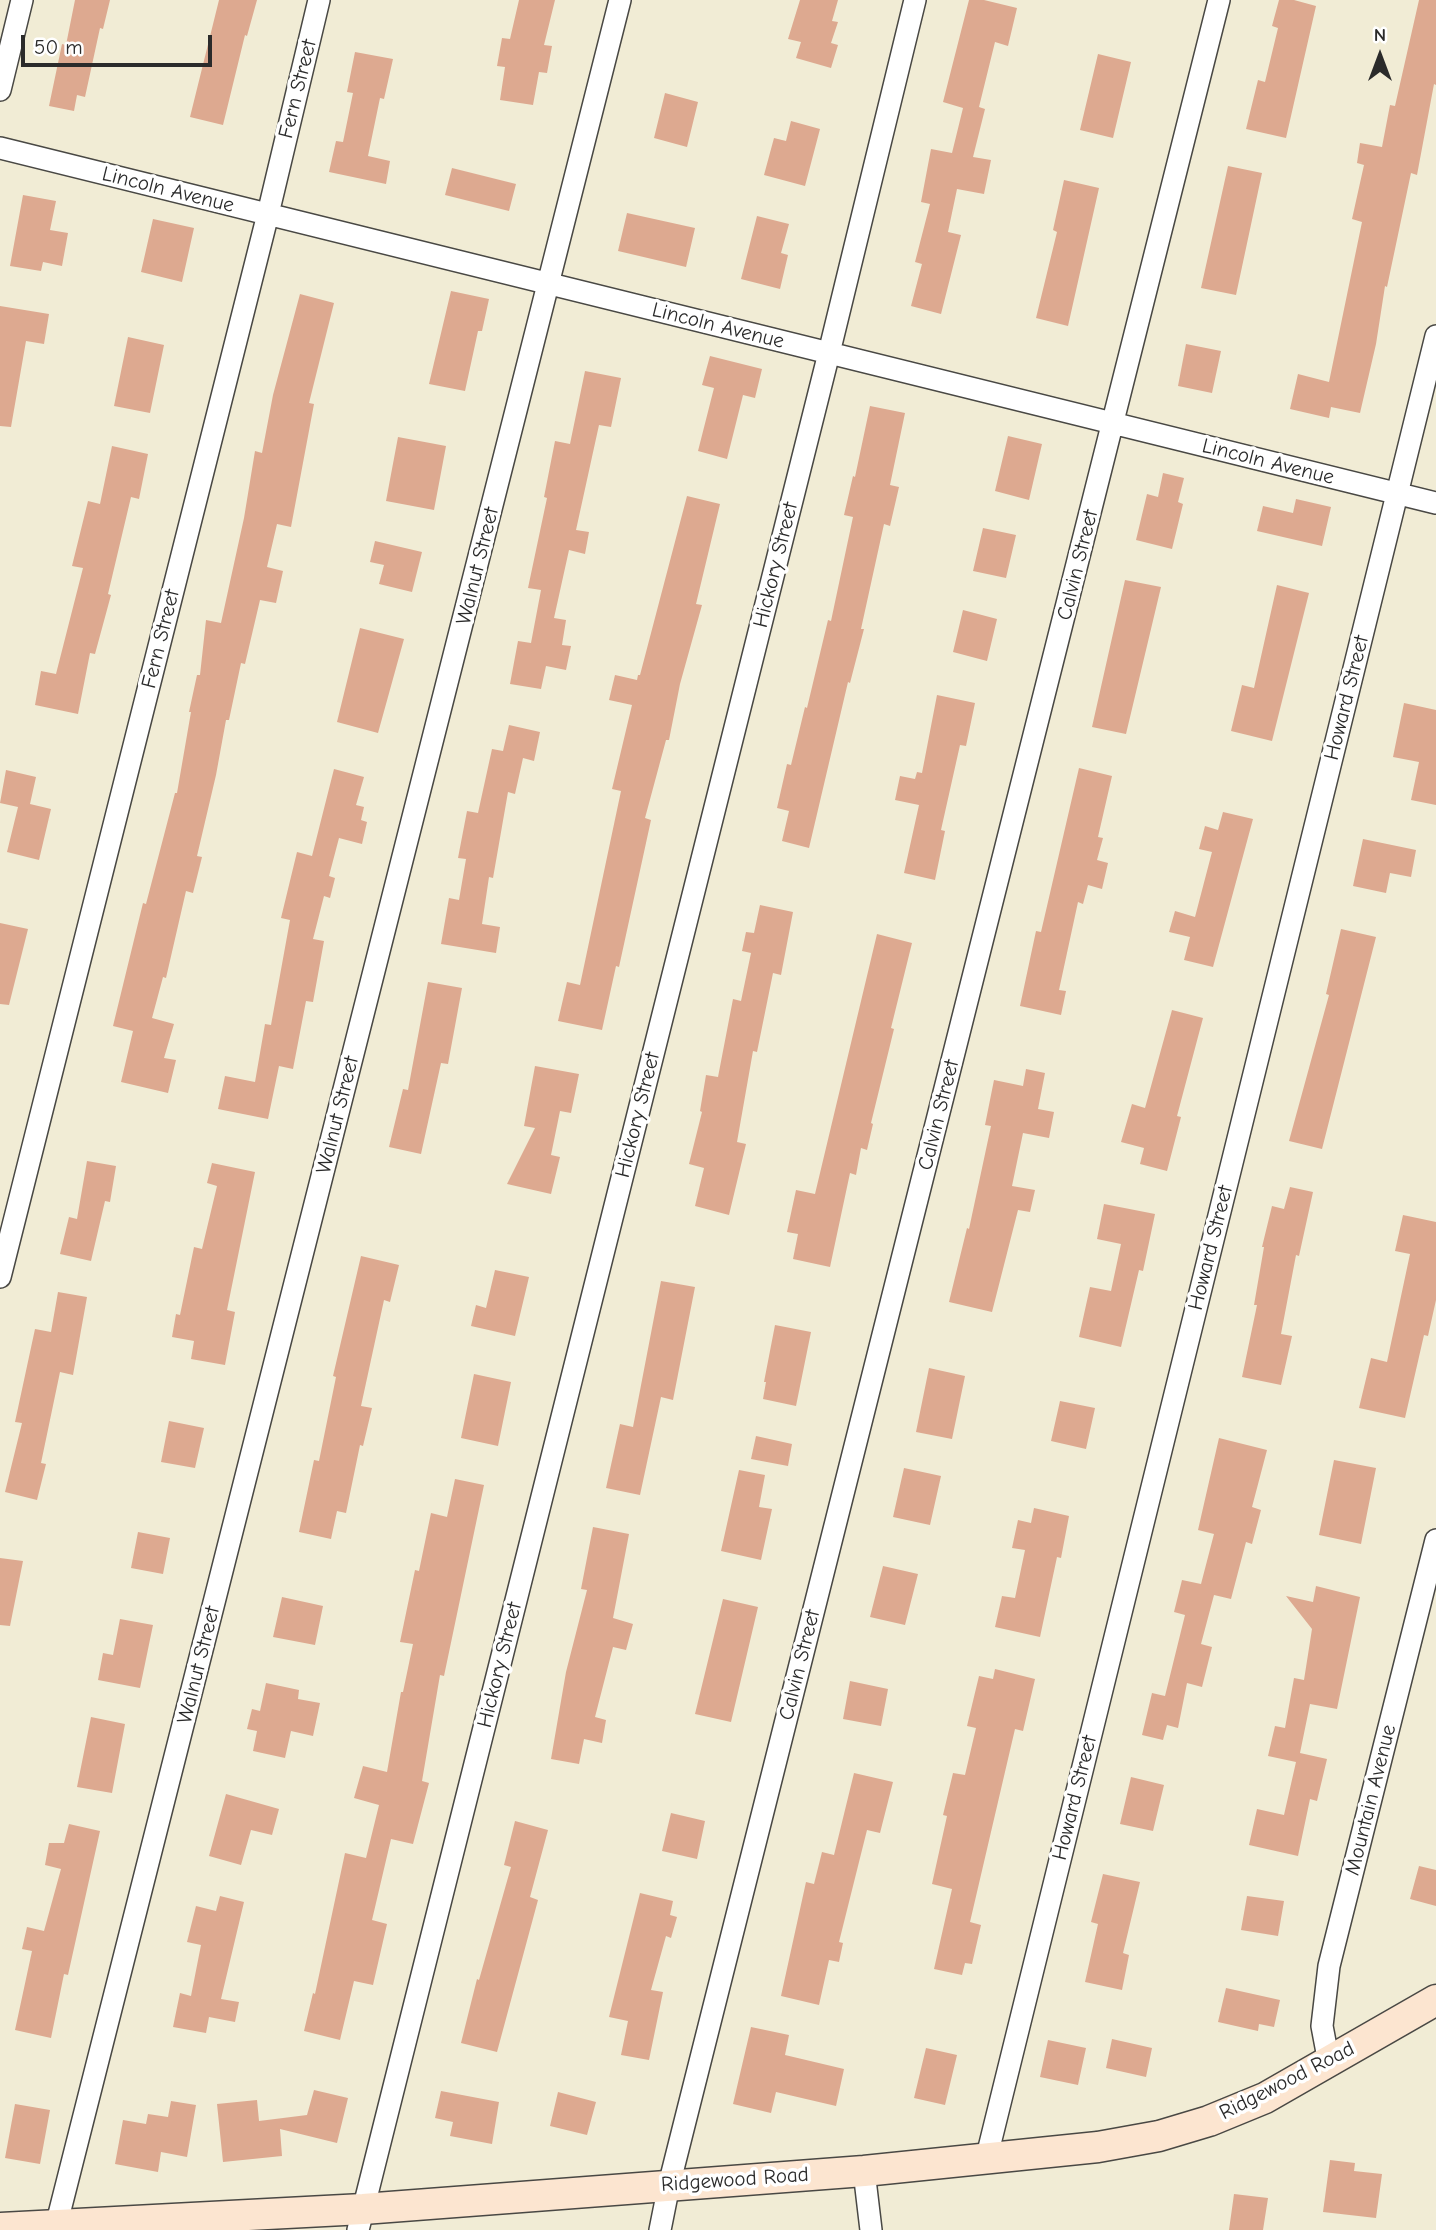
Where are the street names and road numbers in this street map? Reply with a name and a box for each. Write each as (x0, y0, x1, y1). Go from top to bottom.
street label: Fern Street (274, 37, 322, 141)
street label: Lincoln Avenue (99, 161, 237, 219)
street label: Lincoln Avenue (649, 297, 787, 355)
street label: Lincoln Avenue (1199, 433, 1337, 491)
street label: Hickory Street (748, 500, 804, 630)
street label: Walnut Street (451, 505, 505, 627)
street label: Calvin Street (1052, 507, 1104, 623)
street label: Fern Street (137, 587, 185, 691)
street label: Howard Street (1319, 633, 1375, 763)
street label: Hickory Street (610, 1050, 666, 1180)
street label: Walnut Street (311, 1054, 365, 1176)
street label: Calvin Street (913, 1057, 965, 1173)
street label: Howard Street (1183, 1183, 1239, 1313)
street label: Hickory Street (472, 1600, 528, 1730)
street label: Walnut Street (172, 1604, 226, 1726)
street label: Calvin Street (774, 1607, 826, 1723)
street label: Mountain Avenue (1340, 1722, 1402, 1878)
street label: Howard Street (1047, 1733, 1103, 1863)
street label: Ridgewood Road (1215, 2036, 1359, 2126)
street label: Ridgewood Road (660, 2162, 810, 2198)

